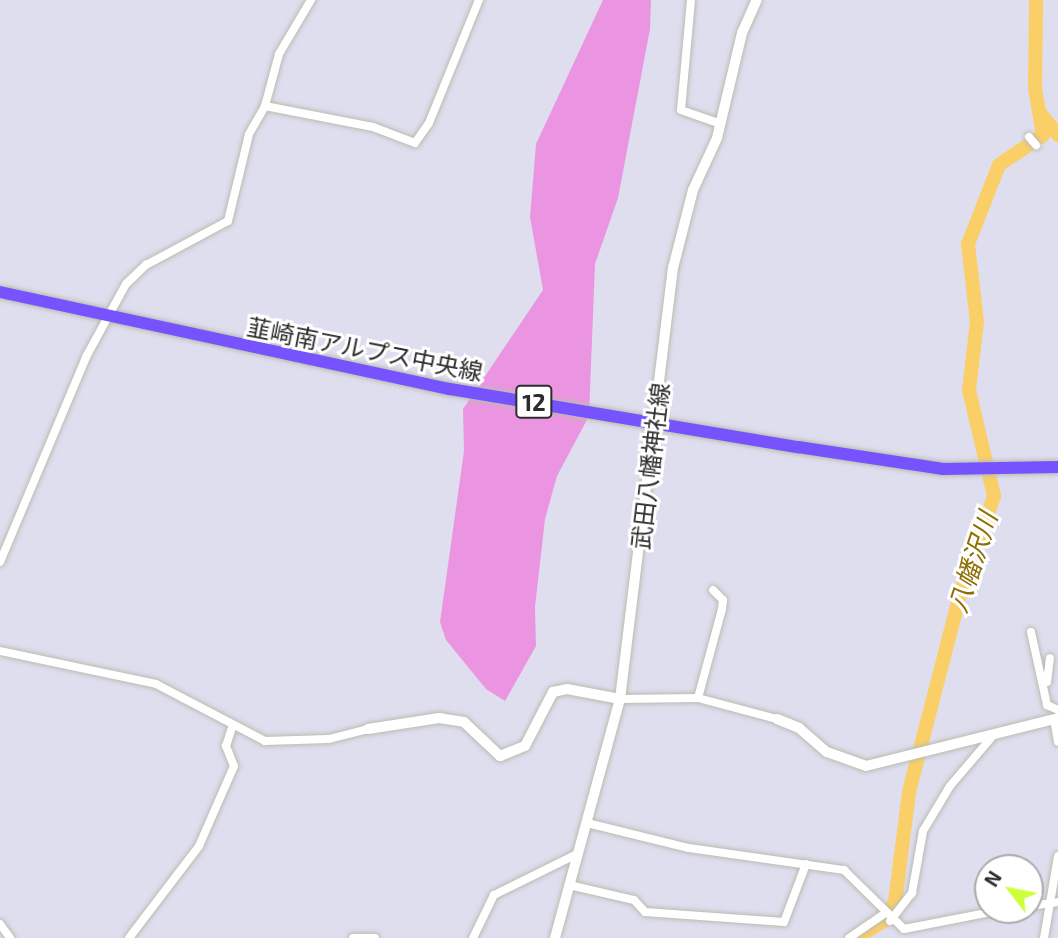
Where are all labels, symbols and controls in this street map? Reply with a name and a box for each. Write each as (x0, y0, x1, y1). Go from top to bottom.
street label: 韮崎南アルプス中央線 (244, 312, 486, 386)
street label: 武田八幡神社線 (625, 381, 675, 551)
road number: 12 (515, 382, 553, 422)
water label: 八幡沢川 (941, 508, 1003, 616)
north arrow (974, 854, 1044, 924)
text: N (979, 867, 1006, 891)

